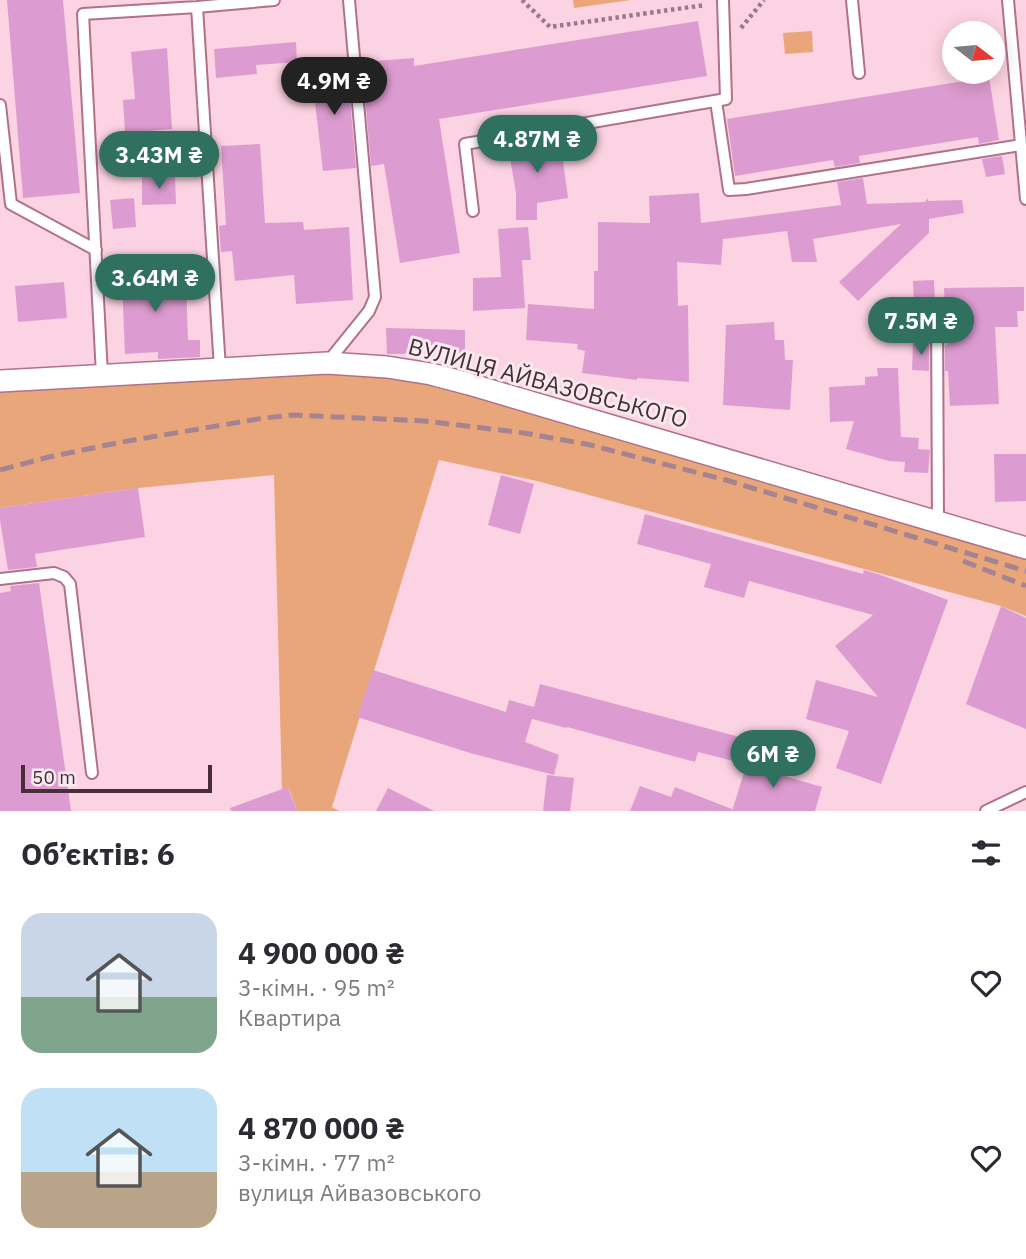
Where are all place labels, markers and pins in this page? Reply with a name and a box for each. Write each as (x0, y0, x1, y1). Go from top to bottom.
pin: 4.9M ₴ (277, 58, 391, 117)
pin: 4.87M ₴ (472, 116, 602, 175)
pin: 3.43M ₴ (94, 132, 224, 191)
pin: 3.64M ₴ (90, 254, 220, 314)
pin: 7.5M ₴ (864, 298, 978, 357)
pin: 6M ₴ (732, 730, 814, 790)

